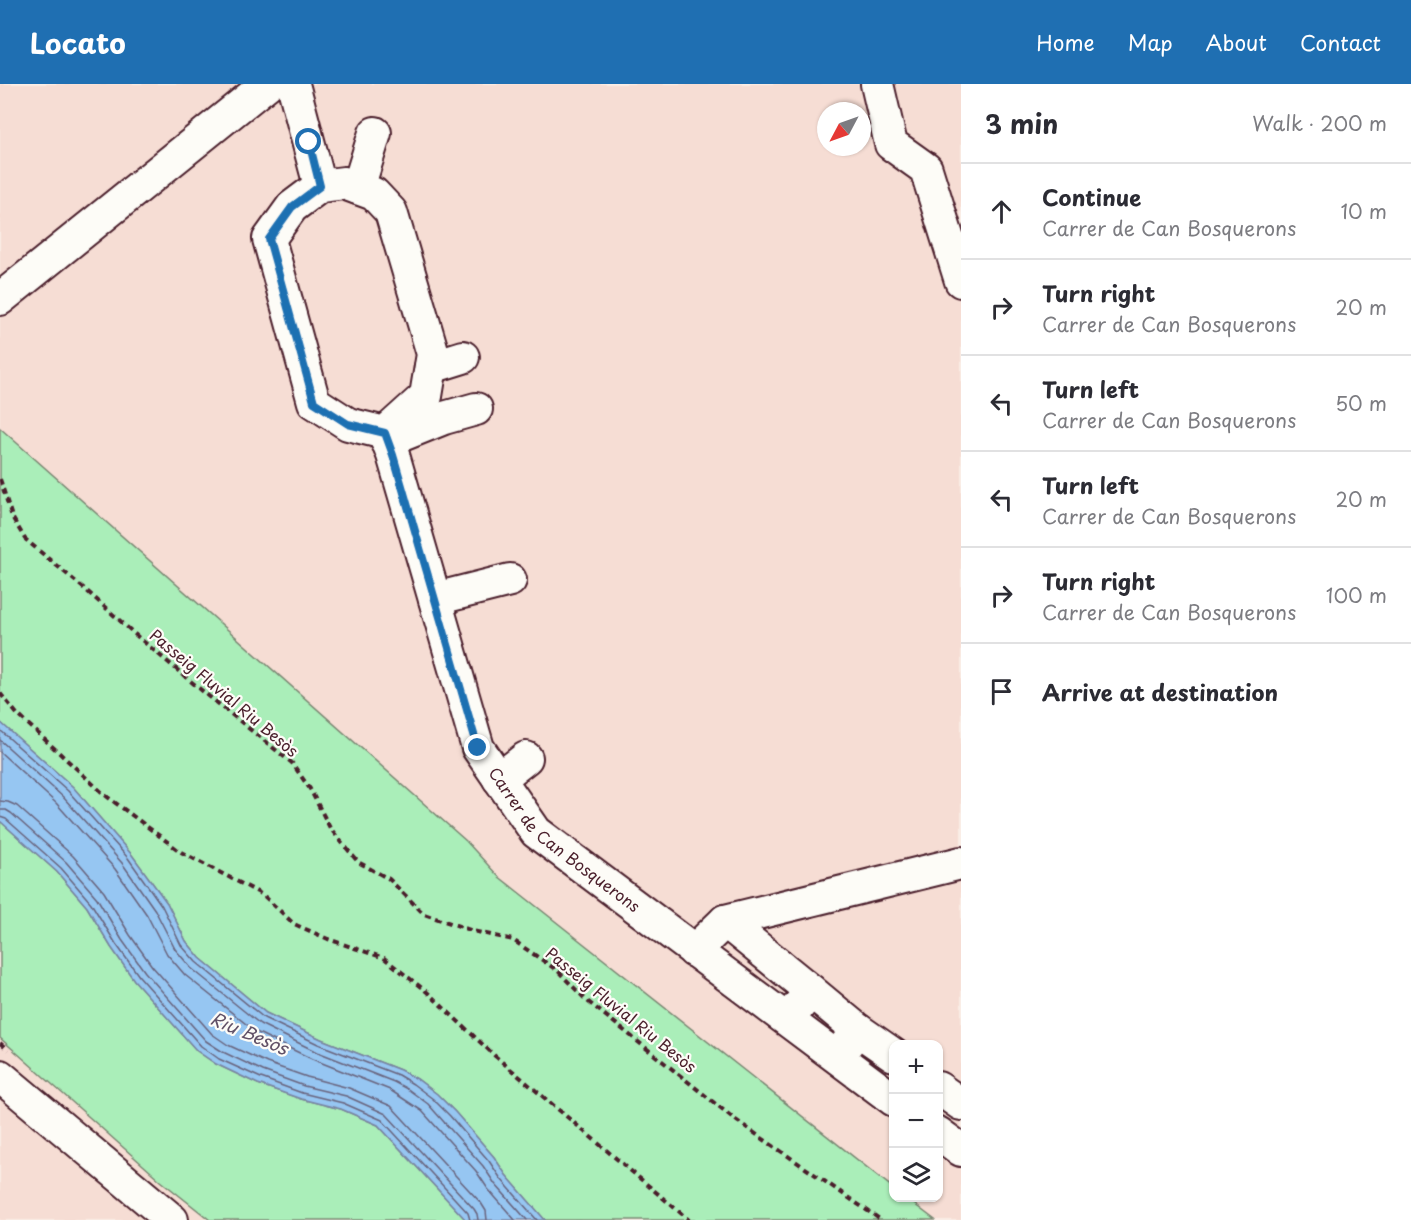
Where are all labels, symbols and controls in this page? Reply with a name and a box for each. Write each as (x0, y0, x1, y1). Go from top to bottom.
text: Locato (30, 21, 126, 64)
text: Home (1036, 26, 1095, 58)
text: Map (1128, 26, 1173, 58)
text: About (1206, 26, 1267, 58)
text: Contact (1300, 26, 1381, 58)
north arrow (817, 102, 871, 156)
text: 3 min (985, 104, 1058, 143)
text: Walk · 200 m (1252, 108, 1387, 138)
route start (295, 128, 321, 154)
text: Continue (1042, 180, 1141, 213)
icon: ahead (985, 195, 1018, 228)
text: 10 m (1340, 196, 1387, 226)
text: Carrer de Can Bosquerons (1042, 213, 1296, 243)
text: Turn right (1042, 276, 1155, 309)
icon: right (985, 291, 1018, 324)
text: 20 m (1335, 292, 1387, 322)
text: Carrer de Can Bosquerons (1042, 309, 1296, 339)
text: Turn left (1042, 372, 1139, 405)
icon: left (985, 387, 1018, 420)
text: 50 m (1335, 388, 1387, 418)
text: Carrer de Can Bosquerons (1042, 405, 1296, 435)
text: Turn left (1042, 468, 1139, 501)
icon: left (985, 483, 1018, 516)
text: 20 m (1335, 484, 1387, 514)
text: Carrer de Can Bosquerons (1042, 501, 1296, 531)
text: Turn right (1042, 564, 1155, 597)
icon: right (985, 579, 1018, 612)
text: 100 m (1326, 580, 1387, 610)
text: Carrer de Can Bosquerons (1042, 597, 1296, 627)
street label: Passeig Fluvial Riu Besòs (145, 623, 304, 762)
icon: arrive (985, 675, 1018, 708)
text: Arrive at destination (1042, 675, 1278, 708)
route end (464, 734, 490, 760)
street label: Carrer de Can Bosquerons (484, 762, 646, 917)
street label: Passeig Fluvial Riu Besòs (541, 941, 702, 1078)
water label: Riu Besòs (207, 1004, 294, 1062)
map controls (889, 1040, 943, 1202)
button: + (889, 1040, 943, 1094)
button: − (889, 1094, 943, 1148)
button: layers (889, 1148, 943, 1202)

